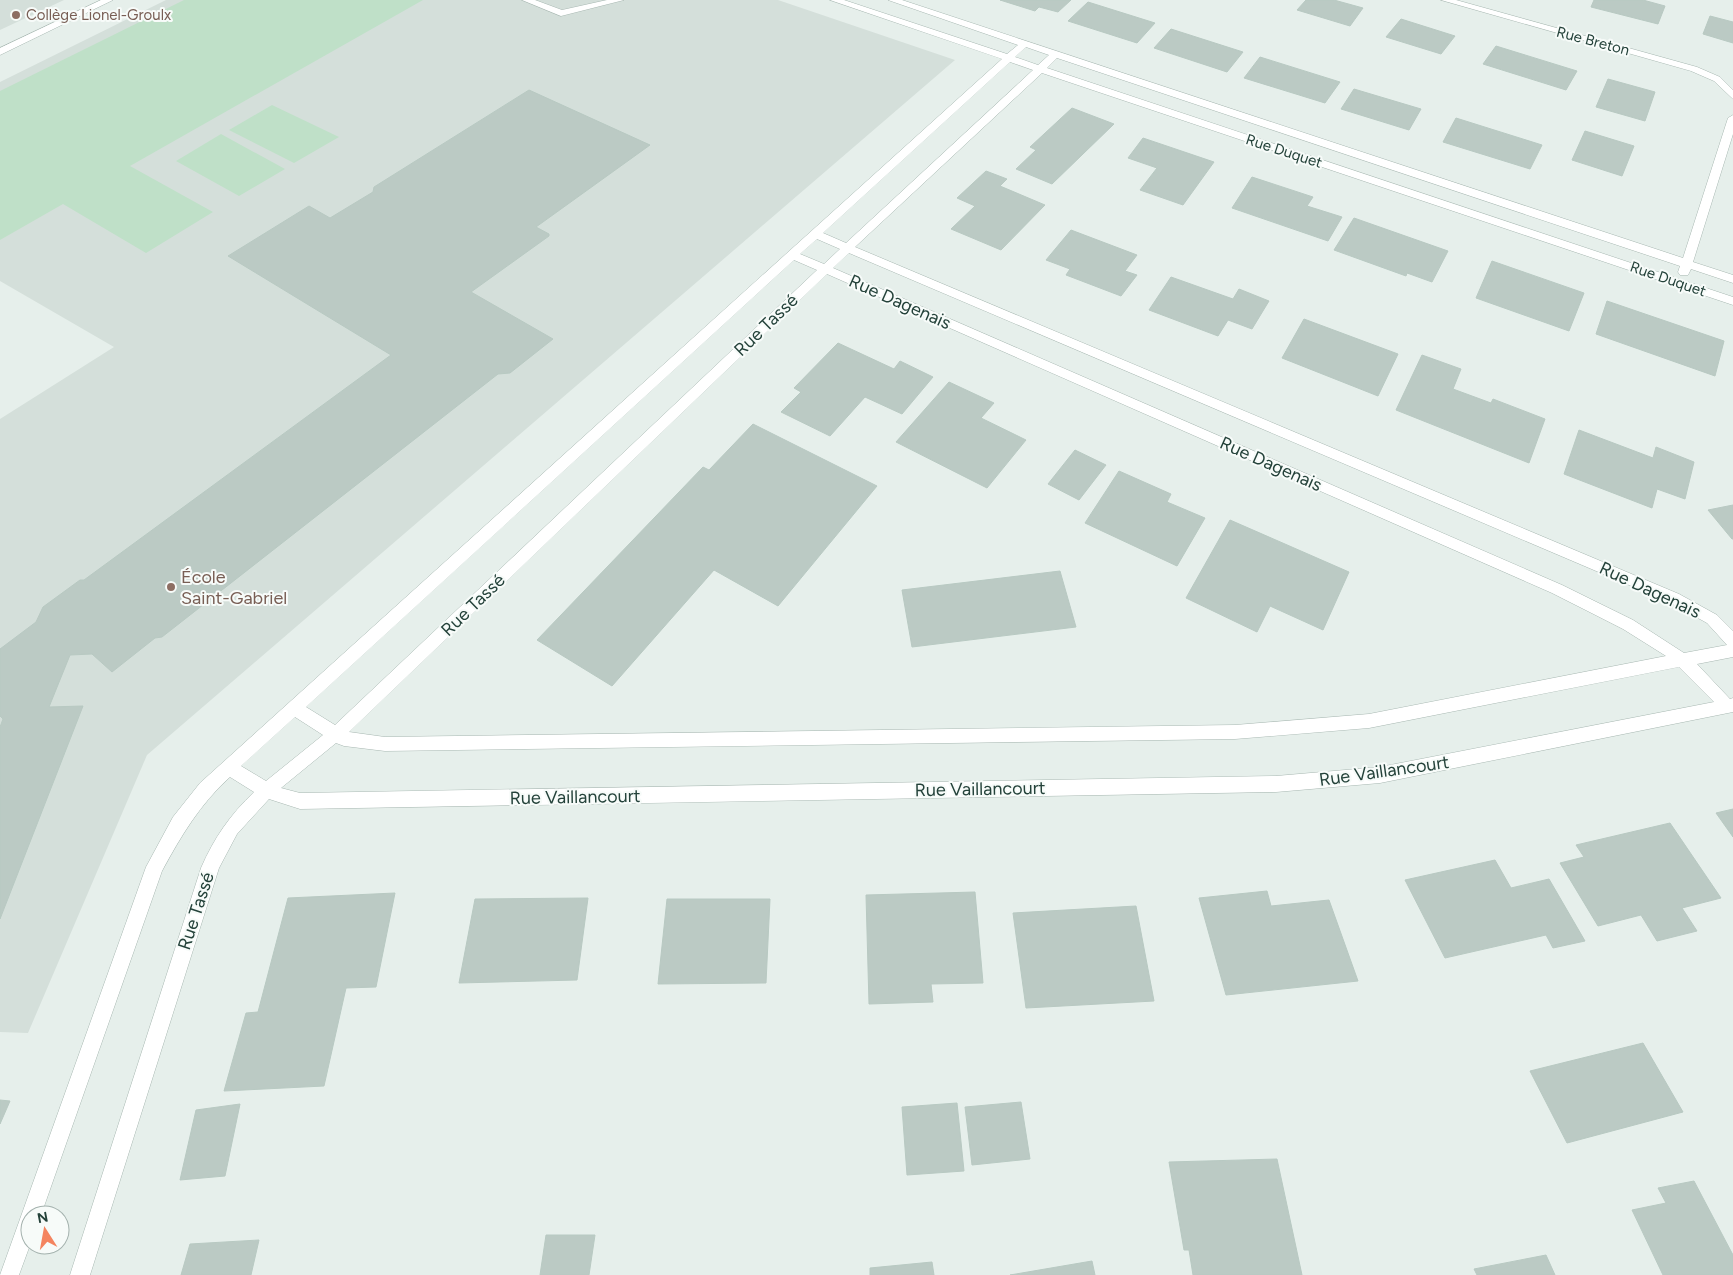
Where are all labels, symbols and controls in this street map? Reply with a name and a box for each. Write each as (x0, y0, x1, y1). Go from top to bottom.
place label: Collège Lionel-Groulx (26, 6, 171, 24)
marker: Collège Lionel-Groulx (10, 9, 22, 21)
street label: Rue Breton (1555, 23, 1631, 59)
street label: Rue Duquet (1244, 130, 1325, 172)
street label: Rue Duquet (1628, 258, 1709, 301)
street label: Rue Dagenais (846, 270, 954, 334)
street label: Rue Tassé (730, 289, 803, 361)
street label: Rue Dagenais (1217, 432, 1325, 496)
street label: Rue Dagenais (1596, 557, 1704, 623)
place label: École Saint-Gabriel (181, 566, 287, 609)
street label: Rue Tassé (437, 569, 510, 641)
marker: École Saint-Gabriel (165, 581, 177, 593)
street label: Rue Vaillancourt (1318, 751, 1451, 791)
street label: Rue Vaillancourt (914, 777, 1046, 801)
street label: Rue Vaillancourt (509, 785, 641, 809)
street label: Rue Tassé (173, 869, 219, 953)
north arrow (20, 1205, 70, 1255)
text: N (36, 1208, 50, 1227)

